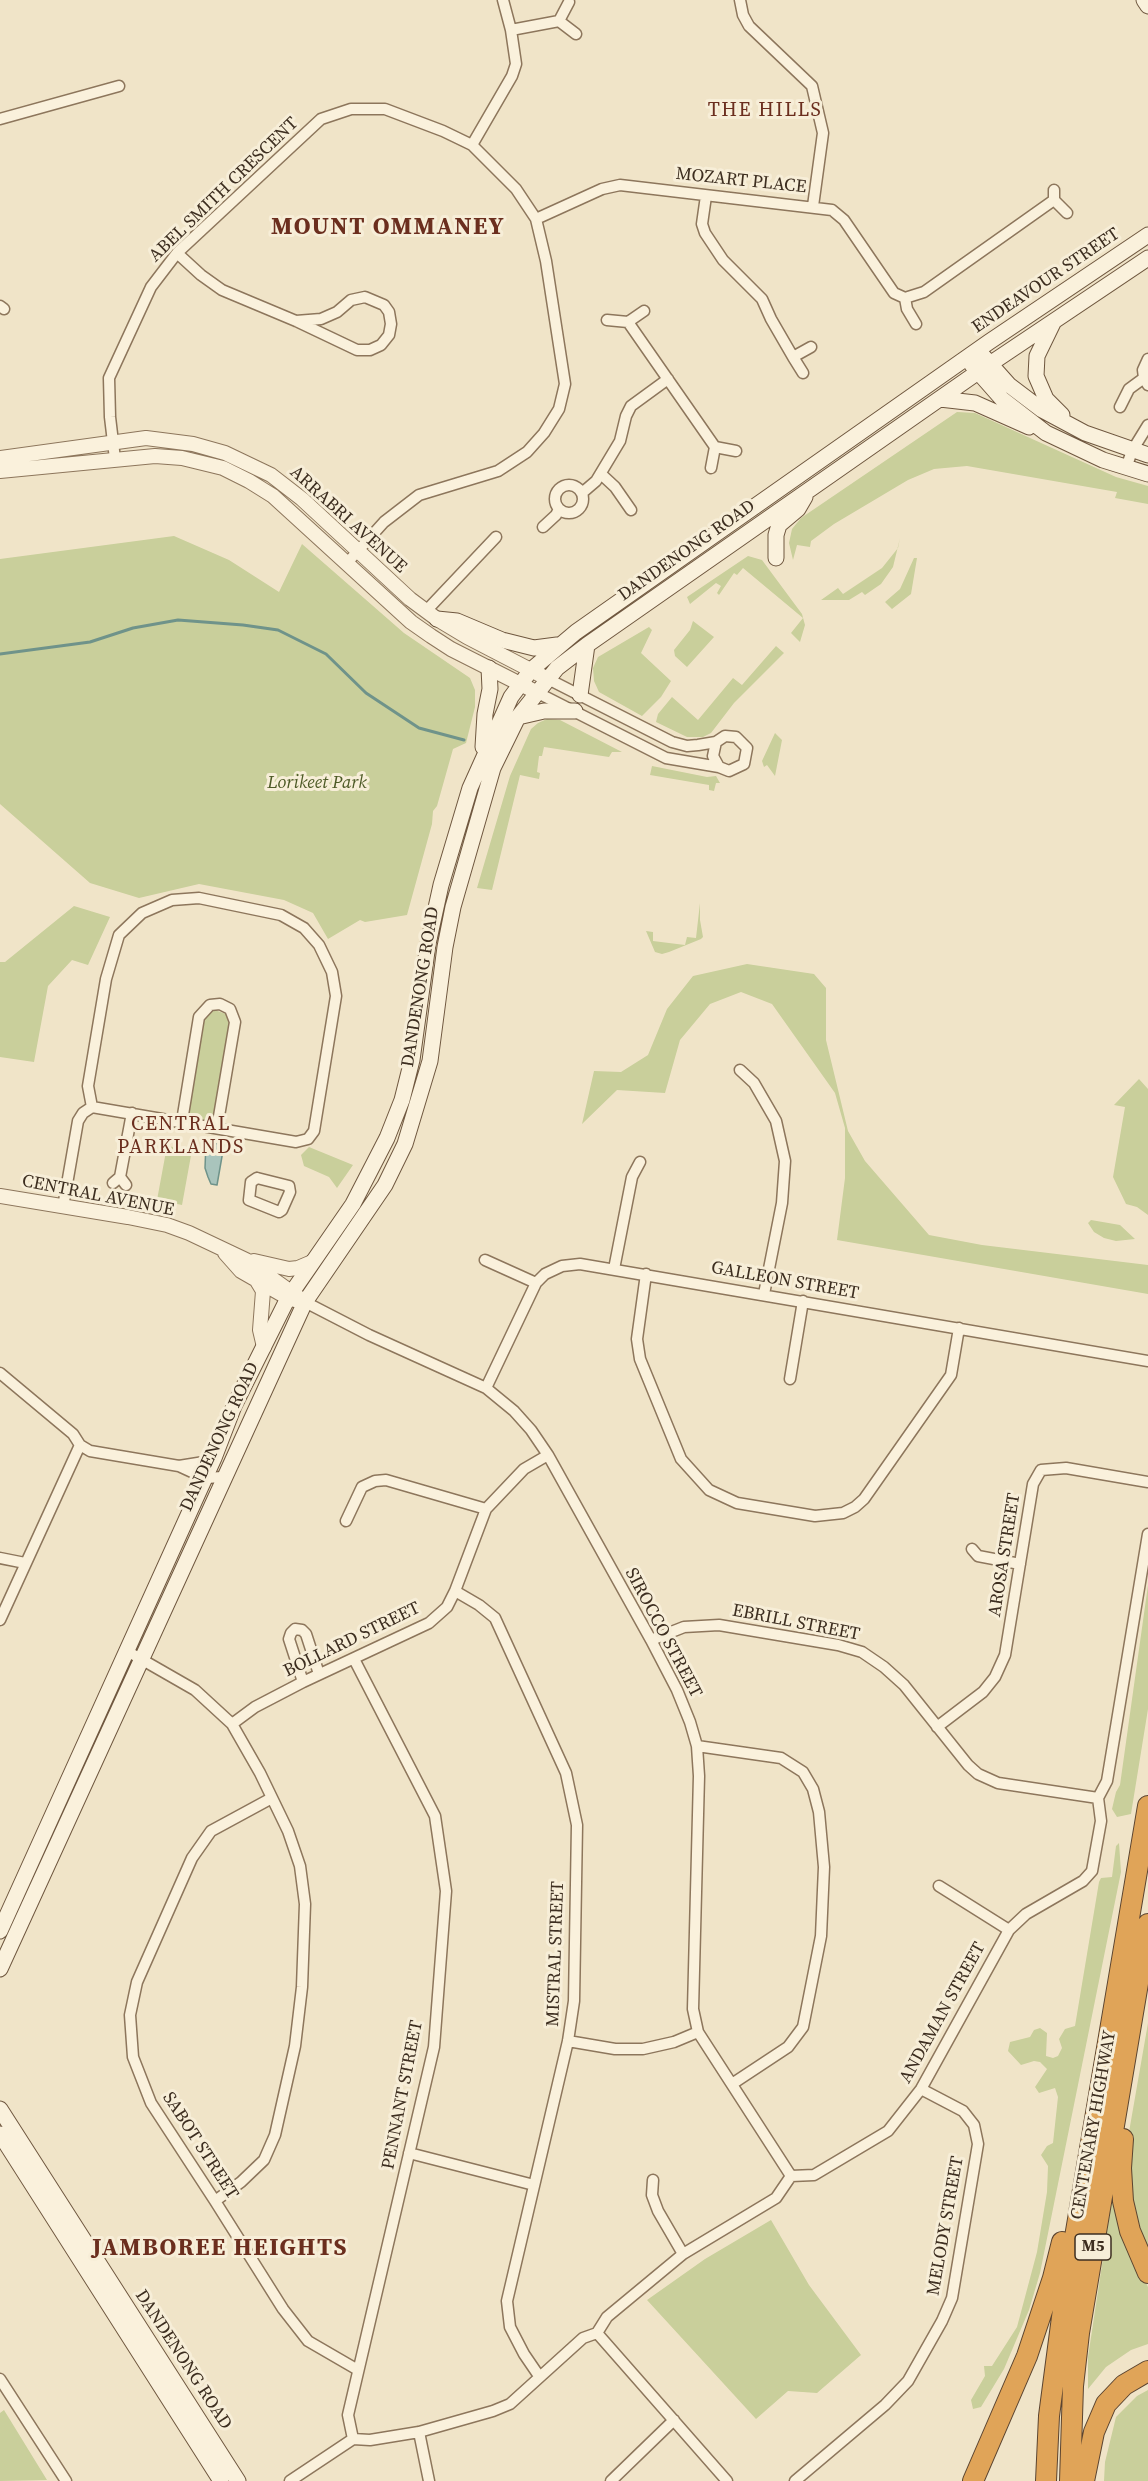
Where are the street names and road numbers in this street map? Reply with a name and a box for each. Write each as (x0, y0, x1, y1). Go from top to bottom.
street label: ABEL SMITH CRESCENT (145, 113, 303, 267)
street label: MOZART PLACE (675, 163, 807, 199)
street label: ENDEAVOUR STREET (968, 224, 1124, 338)
street label: ARRABRI AVENUE (285, 462, 411, 578)
street label: DANDENONG ROAD (614, 496, 760, 606)
street label: DANDENONG ROAD (398, 905, 444, 1069)
street label: CENTRAL AVENUE (20, 1171, 176, 1221)
street label: GALLEON STREET (710, 1257, 860, 1305)
street label: DANDENONG ROAD (176, 1359, 264, 1515)
street label: AROSA STREET (985, 1492, 1025, 1618)
street label: SIROCCO STREET (620, 1564, 706, 1702)
street label: BOLLARD STREET (280, 1598, 424, 1682)
street label: EBRILL STREET (730, 1600, 862, 1646)
street label: MISTRAL STREET (543, 1881, 569, 2027)
street label: ANDAMAN STREET (895, 1939, 991, 2087)
street label: PENNANT STREET (378, 2019, 428, 2171)
street label: CENTENARY HIGHWAY (1067, 2029, 1121, 2221)
street label: SABOT STREET (157, 2088, 243, 2204)
street label: MELODY STREET (923, 2155, 969, 2297)
road number: M5 (1075, 2234, 1111, 2260)
street label: DANDENONG ROAD (130, 2286, 236, 2434)

